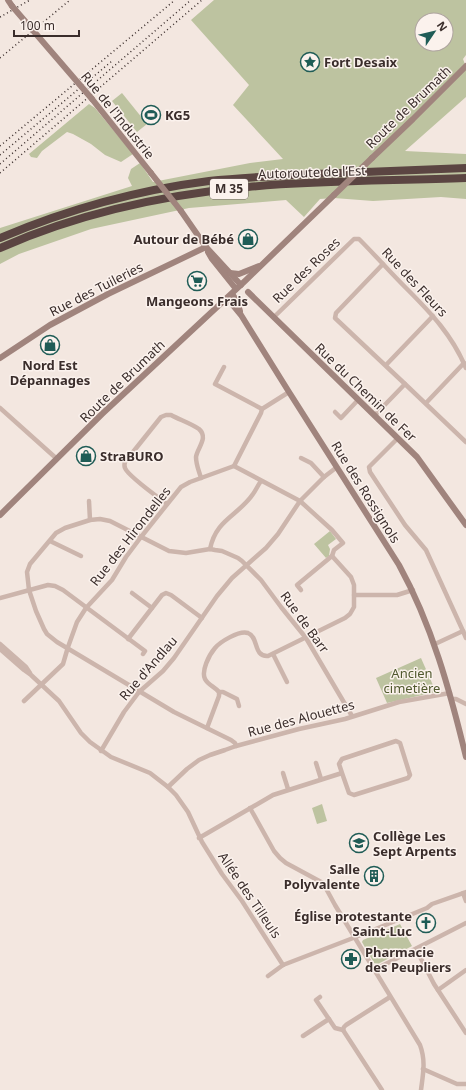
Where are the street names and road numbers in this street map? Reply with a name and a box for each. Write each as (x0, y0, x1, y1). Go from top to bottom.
street label: Route de Brumath (361, 62, 455, 152)
street label: Rue de l'Industrie (77, 68, 159, 162)
street label: Autoroute de l’Est (258, 161, 366, 183)
road number: M 35 (210, 179, 248, 199)
street label: Rue des Roses (268, 233, 344, 307)
street label: Rue des Fleurs (378, 243, 452, 321)
street label: Rue des Tuileries (46, 258, 146, 320)
street label: Route de Brumath (75, 336, 169, 426)
street label: Rue du Chemin de Fer (311, 339, 421, 446)
street label: Rue des Rossignols (327, 438, 405, 546)
street label: Rue des Hirondelles (86, 483, 174, 589)
street label: Rue de Barr (277, 588, 334, 657)
street label: Rue d'Andlau (115, 632, 181, 704)
street label: Rue des Alouettes (246, 695, 356, 741)
street label: Allée des Tilleuls (215, 848, 285, 942)

